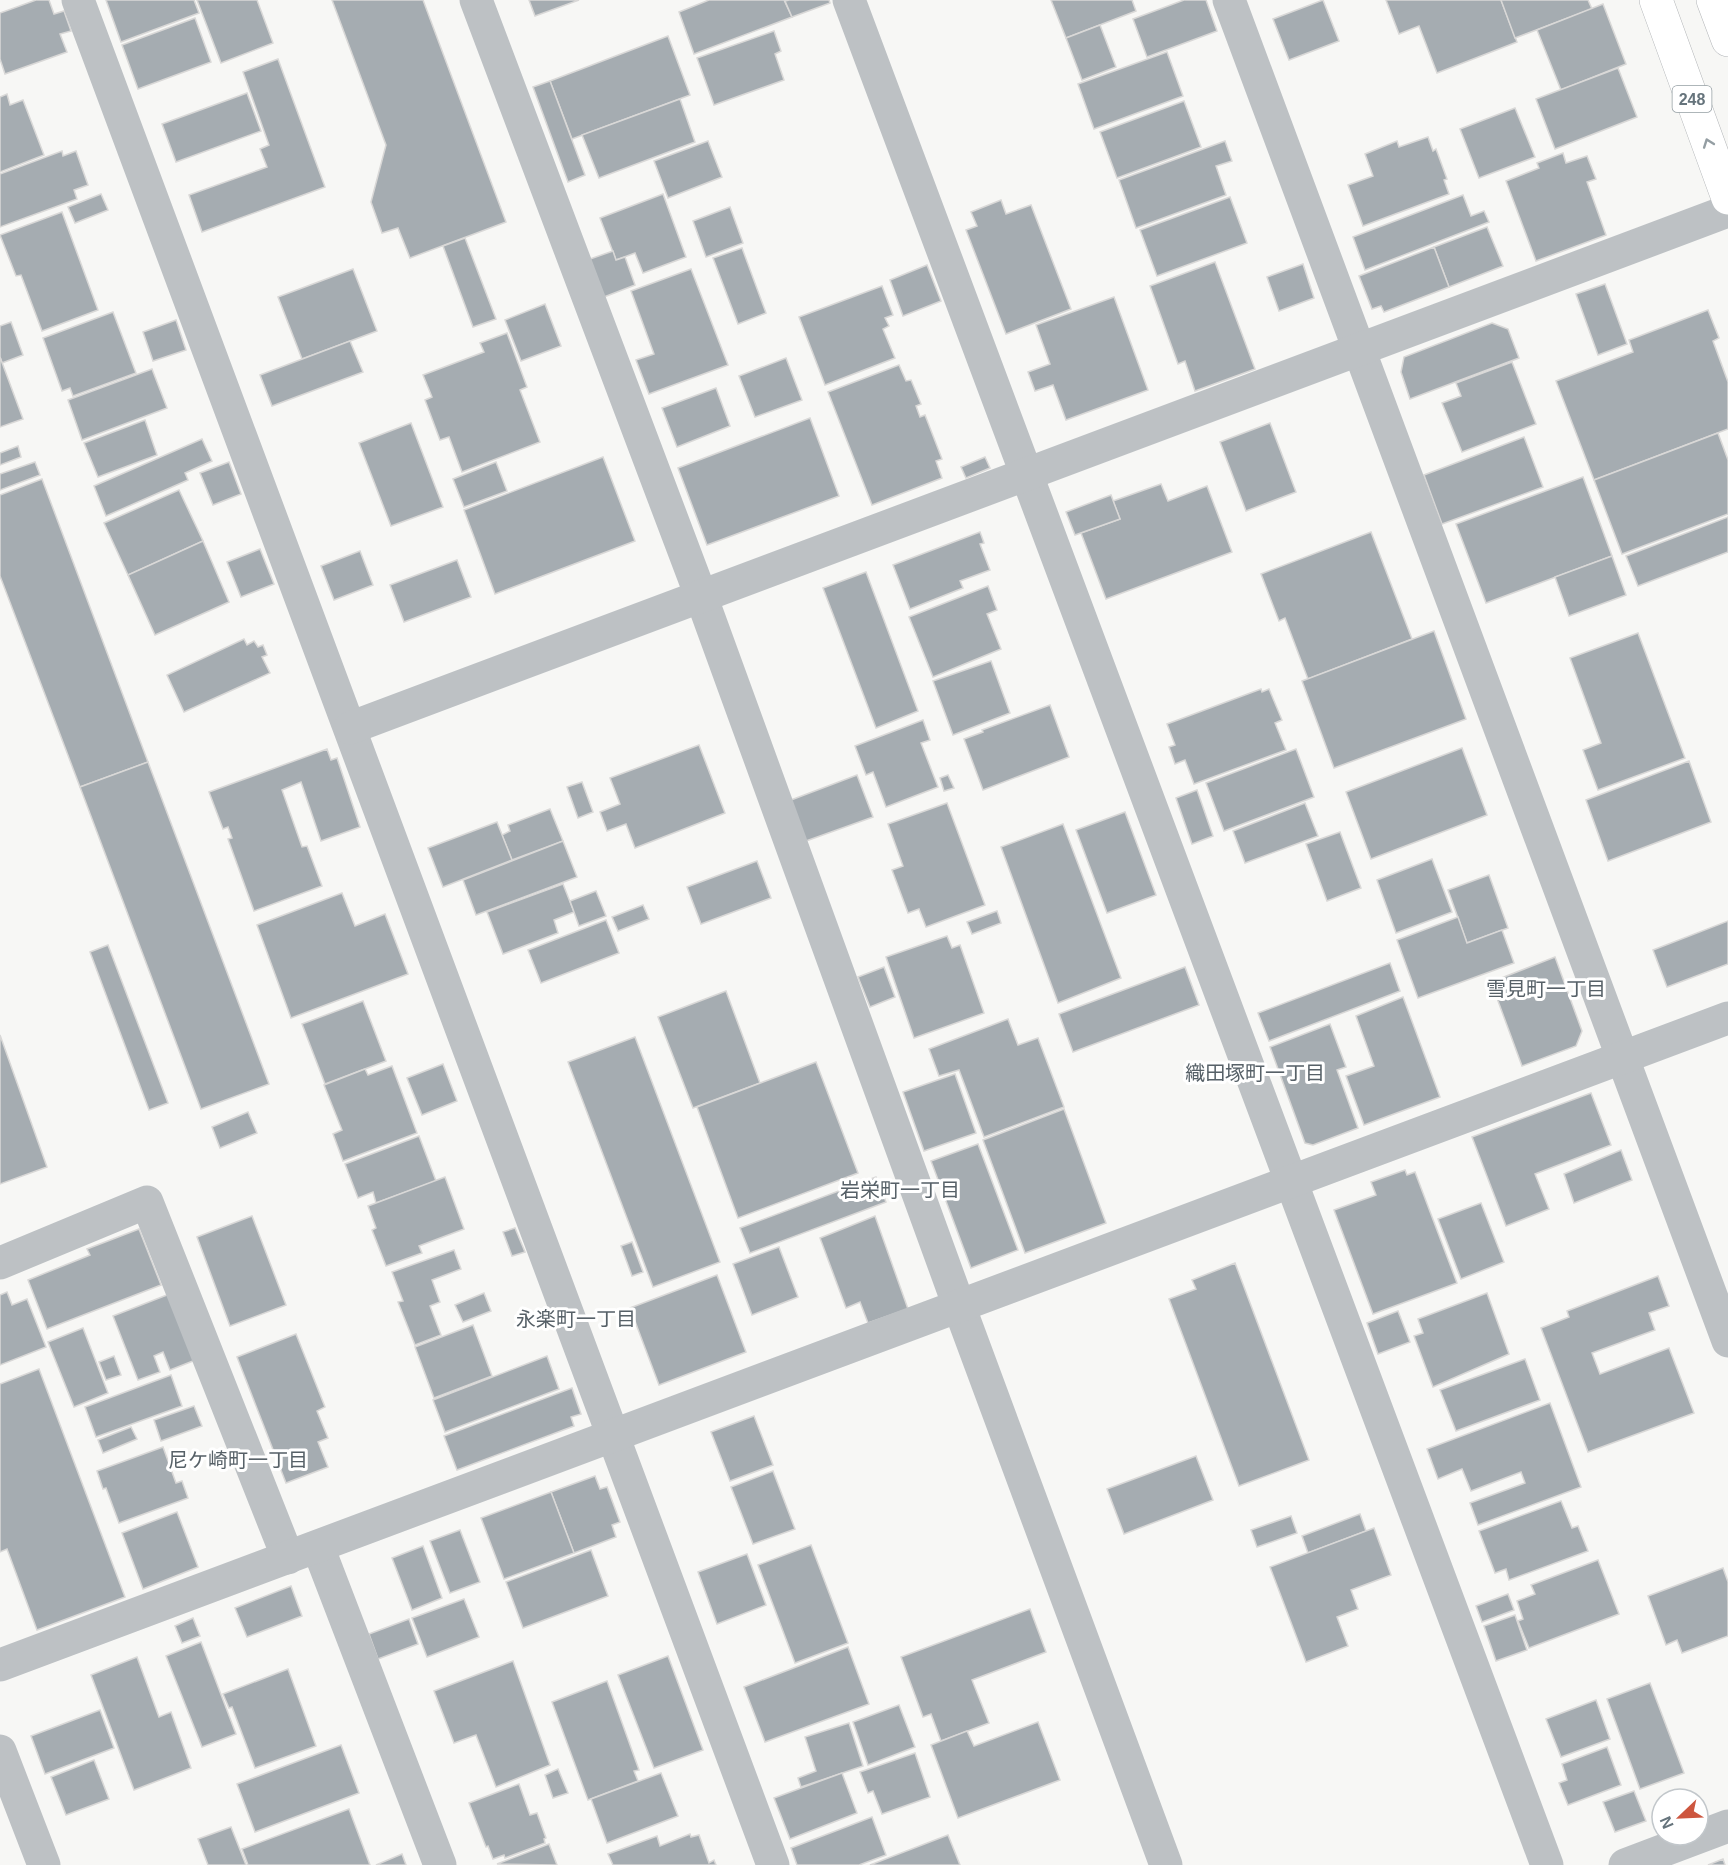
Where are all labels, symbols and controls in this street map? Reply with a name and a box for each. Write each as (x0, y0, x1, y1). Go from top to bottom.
road number: 248 (1672, 86, 1712, 112)
one-way arrow (1703, 139, 1715, 150)
district label: 雪見町一丁目 (1486, 978, 1606, 1000)
district label: 織田塚町一丁目 (1185, 1062, 1325, 1084)
district label: 岩栄町一丁目 (840, 1179, 960, 1201)
district label: 永楽町一丁目 (516, 1308, 636, 1330)
district label: 尼ケ崎町一丁目 (168, 1449, 308, 1471)
north arrow (1650, 1787, 1710, 1847)
text: N (1657, 1814, 1677, 1831)

